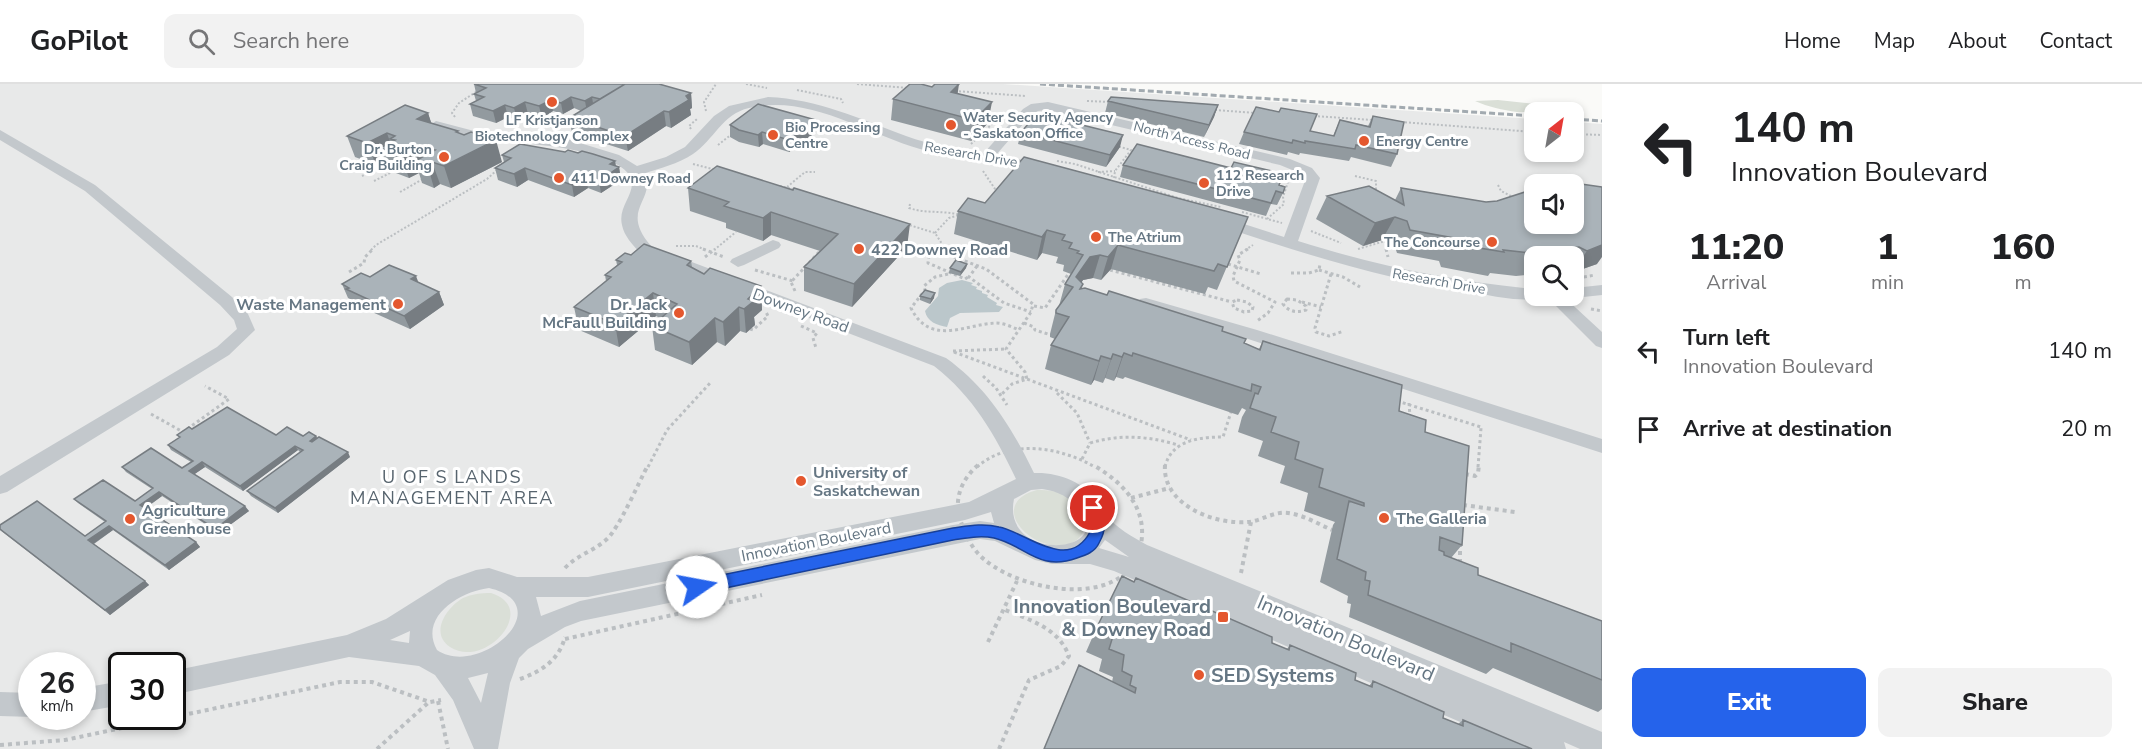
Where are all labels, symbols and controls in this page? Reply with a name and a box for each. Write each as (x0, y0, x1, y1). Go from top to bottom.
search box (164, 14, 584, 68)
text: GoPilot (30, 22, 128, 60)
icon: search (185, 25, 218, 58)
text: Search here (233, 26, 349, 56)
text: Home (1784, 27, 1841, 55)
text: Map (1874, 27, 1915, 55)
text: About (1948, 27, 2006, 55)
text: Contact (2039, 27, 2112, 55)
marker: LF Kristjanson Biotechnology Complex (545, 95, 559, 109)
text: 140 m (1731, 100, 1855, 157)
north arrow (1524, 102, 1584, 162)
map controls (1524, 102, 1584, 306)
place label: Water Security Agency - Saskatoon Office (963, 108, 1114, 143)
icon: left (1632, 108, 1710, 186)
place label: LF Kristjanson Biotechnology Complex (475, 111, 630, 146)
street label: North Access Road (1131, 117, 1252, 164)
place label: Bio Processing Centre (785, 118, 880, 153)
marker: Water Security Agency - Saskatoon Office (944, 118, 958, 132)
marker: Bio Processing Centre (766, 128, 780, 142)
place label: Energy Centre (1376, 132, 1469, 151)
marker: Energy Centre (1357, 134, 1371, 148)
street label: Research Drive (923, 137, 1019, 172)
place label: Dr. Burton Craig Building (339, 140, 432, 175)
marker: Dr. Burton Craig Building (437, 150, 451, 164)
text: Innovation Boulevard (1731, 154, 1988, 191)
place label: 112 Research Drive (1216, 166, 1304, 201)
place label: 411 Downey Road (571, 169, 691, 188)
marker: 411 Downey Road (552, 171, 566, 185)
button: sound (1524, 174, 1584, 234)
marker: 112 Research Drive (1197, 176, 1211, 190)
text: 11:20 (1689, 223, 1784, 272)
text: 1 (1877, 223, 1898, 272)
text: 160 (1991, 223, 2055, 272)
place label: The Atrium (1108, 228, 1181, 247)
marker: The Atrium (1089, 230, 1103, 244)
place label: The Concourse (1384, 233, 1480, 252)
marker: The Concourse (1485, 235, 1499, 249)
place label: 422 Downey Road (871, 239, 1008, 261)
marker: 422 Downey Road (852, 242, 866, 256)
button: search (1524, 246, 1584, 306)
street label: Research Drive (1391, 264, 1487, 299)
text: Arrival (1706, 269, 1767, 296)
text: min (1871, 269, 1904, 296)
text: m (2014, 269, 2032, 296)
street label: Downey Road (749, 283, 852, 339)
place label: Waste Management (236, 294, 387, 316)
place label: Dr. Jack McFaull Building (542, 294, 667, 334)
marker: Waste Management (391, 297, 405, 311)
marker: Dr. Jack McFaull Building (672, 306, 686, 320)
text: Turn left (1683, 323, 1770, 353)
icon: left (1632, 335, 1665, 368)
text: 140 m (2048, 336, 2112, 366)
text: Innovation Boulevard (1683, 353, 1873, 380)
icon: arrive (1632, 413, 1665, 446)
text: Arrive at destination (1683, 414, 1892, 444)
text: 20 m (2061, 414, 2112, 444)
place label: University of Saskatchewan (813, 462, 920, 502)
district label: U OF S LANDS MANAGEMENT AREA (350, 465, 554, 510)
marker: University of Saskatchewan (794, 474, 808, 488)
pin (1067, 482, 1118, 533)
icon: arrive (1076, 491, 1109, 524)
place label: Agriculture Greenhouse (142, 500, 231, 540)
place label: The Galleria (1396, 508, 1487, 530)
marker: The Galleria (1377, 511, 1391, 525)
marker: Agriculture Greenhouse (123, 512, 137, 526)
street label: Innovation Boulevard (739, 517, 893, 567)
position arrow (665, 555, 729, 619)
street label: Innovation Boulevard (1253, 589, 1439, 688)
place label: Innovation Boulevard & Downey Road (1013, 593, 1211, 643)
marker: Innovation Boulevard & Downey Road (1216, 610, 1230, 624)
speed limit sign: 30 (108, 652, 186, 730)
place label: SED Systems (1211, 662, 1335, 689)
text: 26 (39, 663, 75, 704)
marker: SED Systems (1192, 668, 1206, 682)
button: Exit (1632, 668, 1866, 737)
button: Share (1878, 668, 2112, 737)
text: km/h (40, 696, 74, 716)

